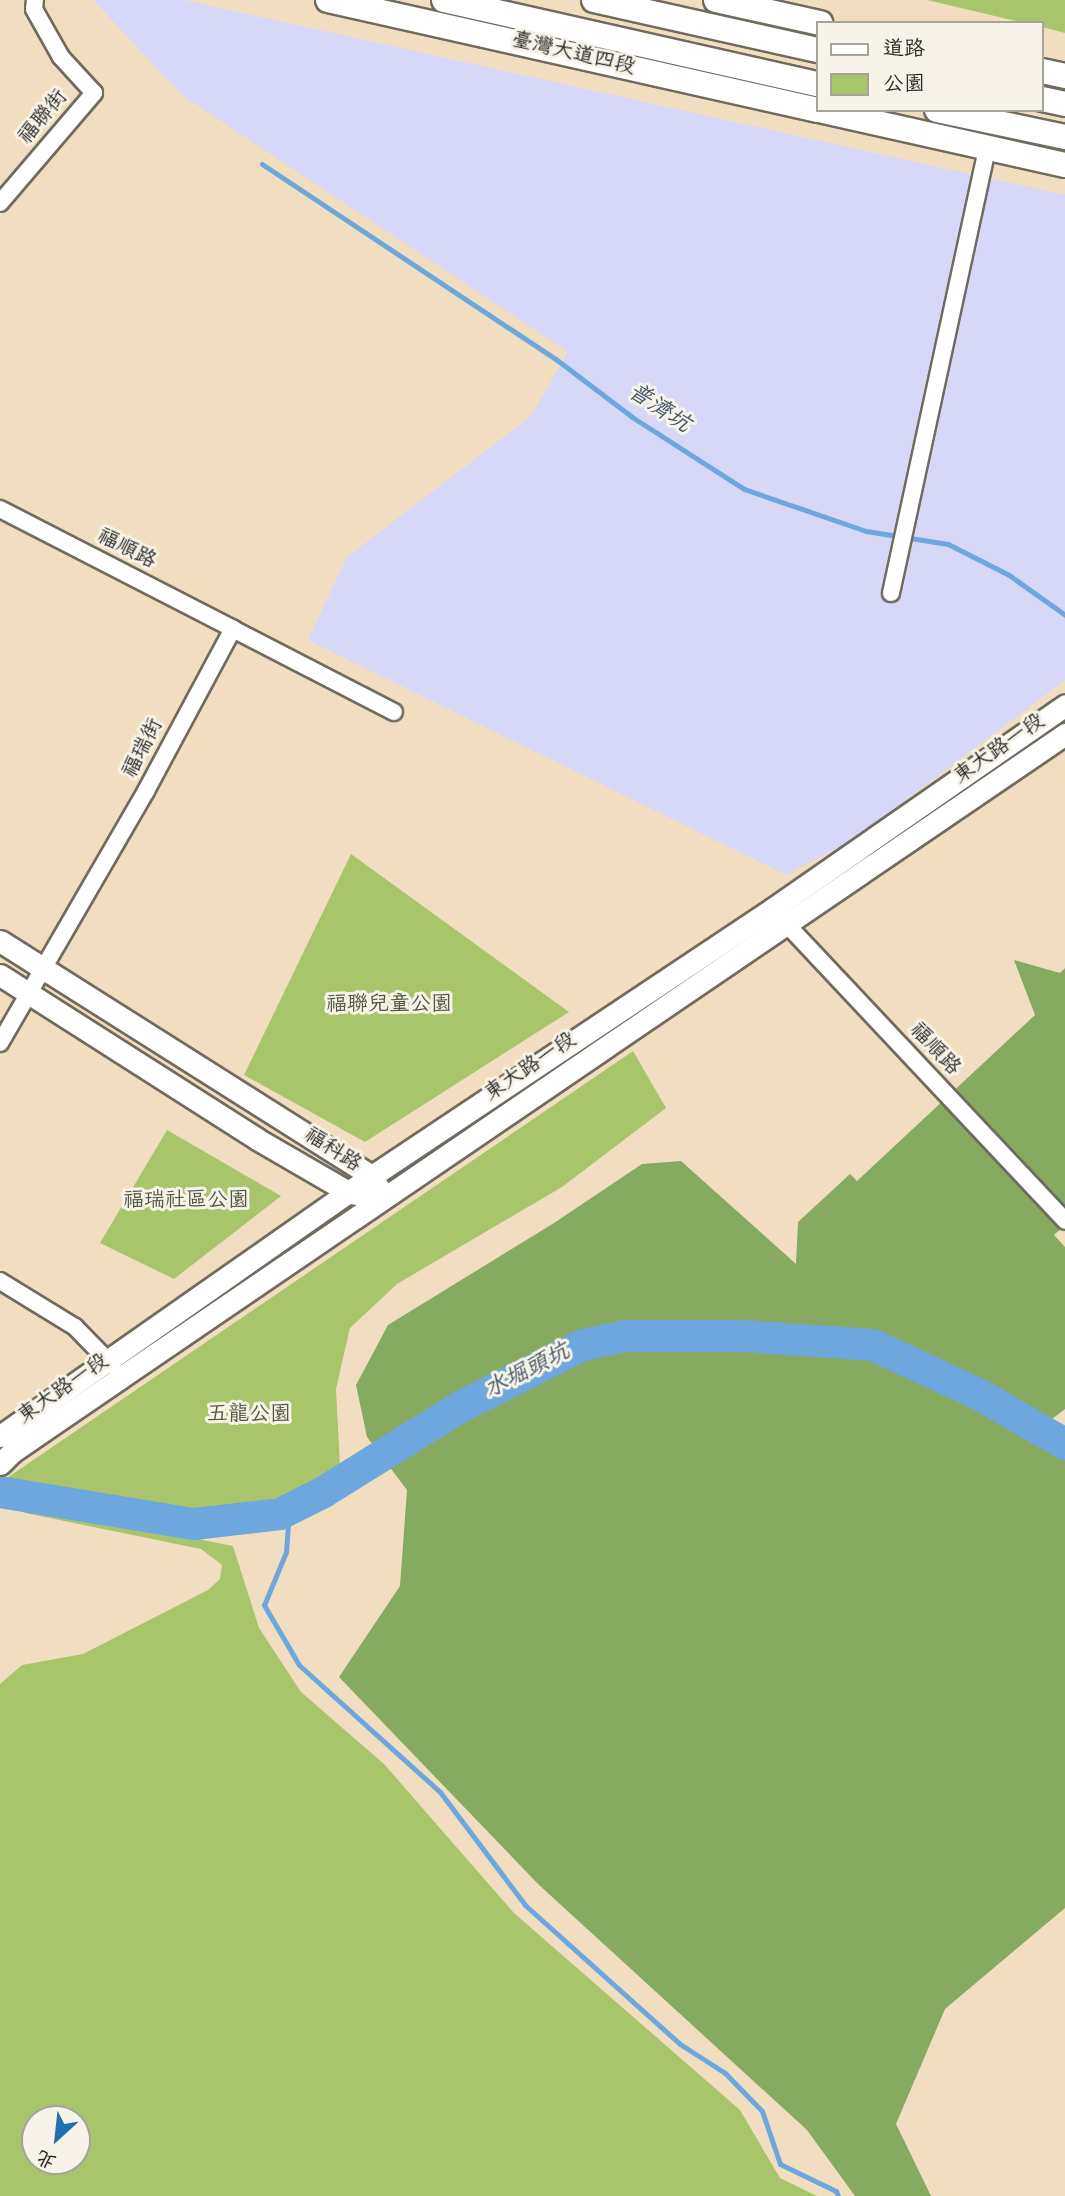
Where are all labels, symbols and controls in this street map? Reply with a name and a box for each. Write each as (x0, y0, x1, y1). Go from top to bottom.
legend (816, 21, 1044, 112)
street label: 臺灣大道四段 (509, 29, 637, 81)
text: 道路 (883, 36, 925, 66)
text: 公園 (883, 71, 925, 101)
street label: 福聯街 (14, 86, 74, 150)
water label: 普濟坑 (622, 379, 694, 441)
street label: 福順路 (92, 524, 160, 576)
street label: 東大路一段 (950, 710, 1050, 790)
street label: 福瑞街 (118, 715, 170, 783)
park label: 福聯兒童公園 (326, 993, 452, 1019)
street label: 福順路 (903, 1018, 965, 1082)
street label: 東大路一段 (480, 1028, 582, 1108)
street label: 福科路 (299, 1123, 365, 1179)
park label: 福瑞社區公園 (123, 1189, 249, 1215)
water label: 水堀頭坑 (481, 1340, 575, 1406)
street label: 東大路一段 (14, 1350, 114, 1430)
park label: 五龍公園 (207, 1403, 291, 1429)
north arrow (21, 2105, 91, 2175)
text: 北 (33, 2141, 62, 2174)

